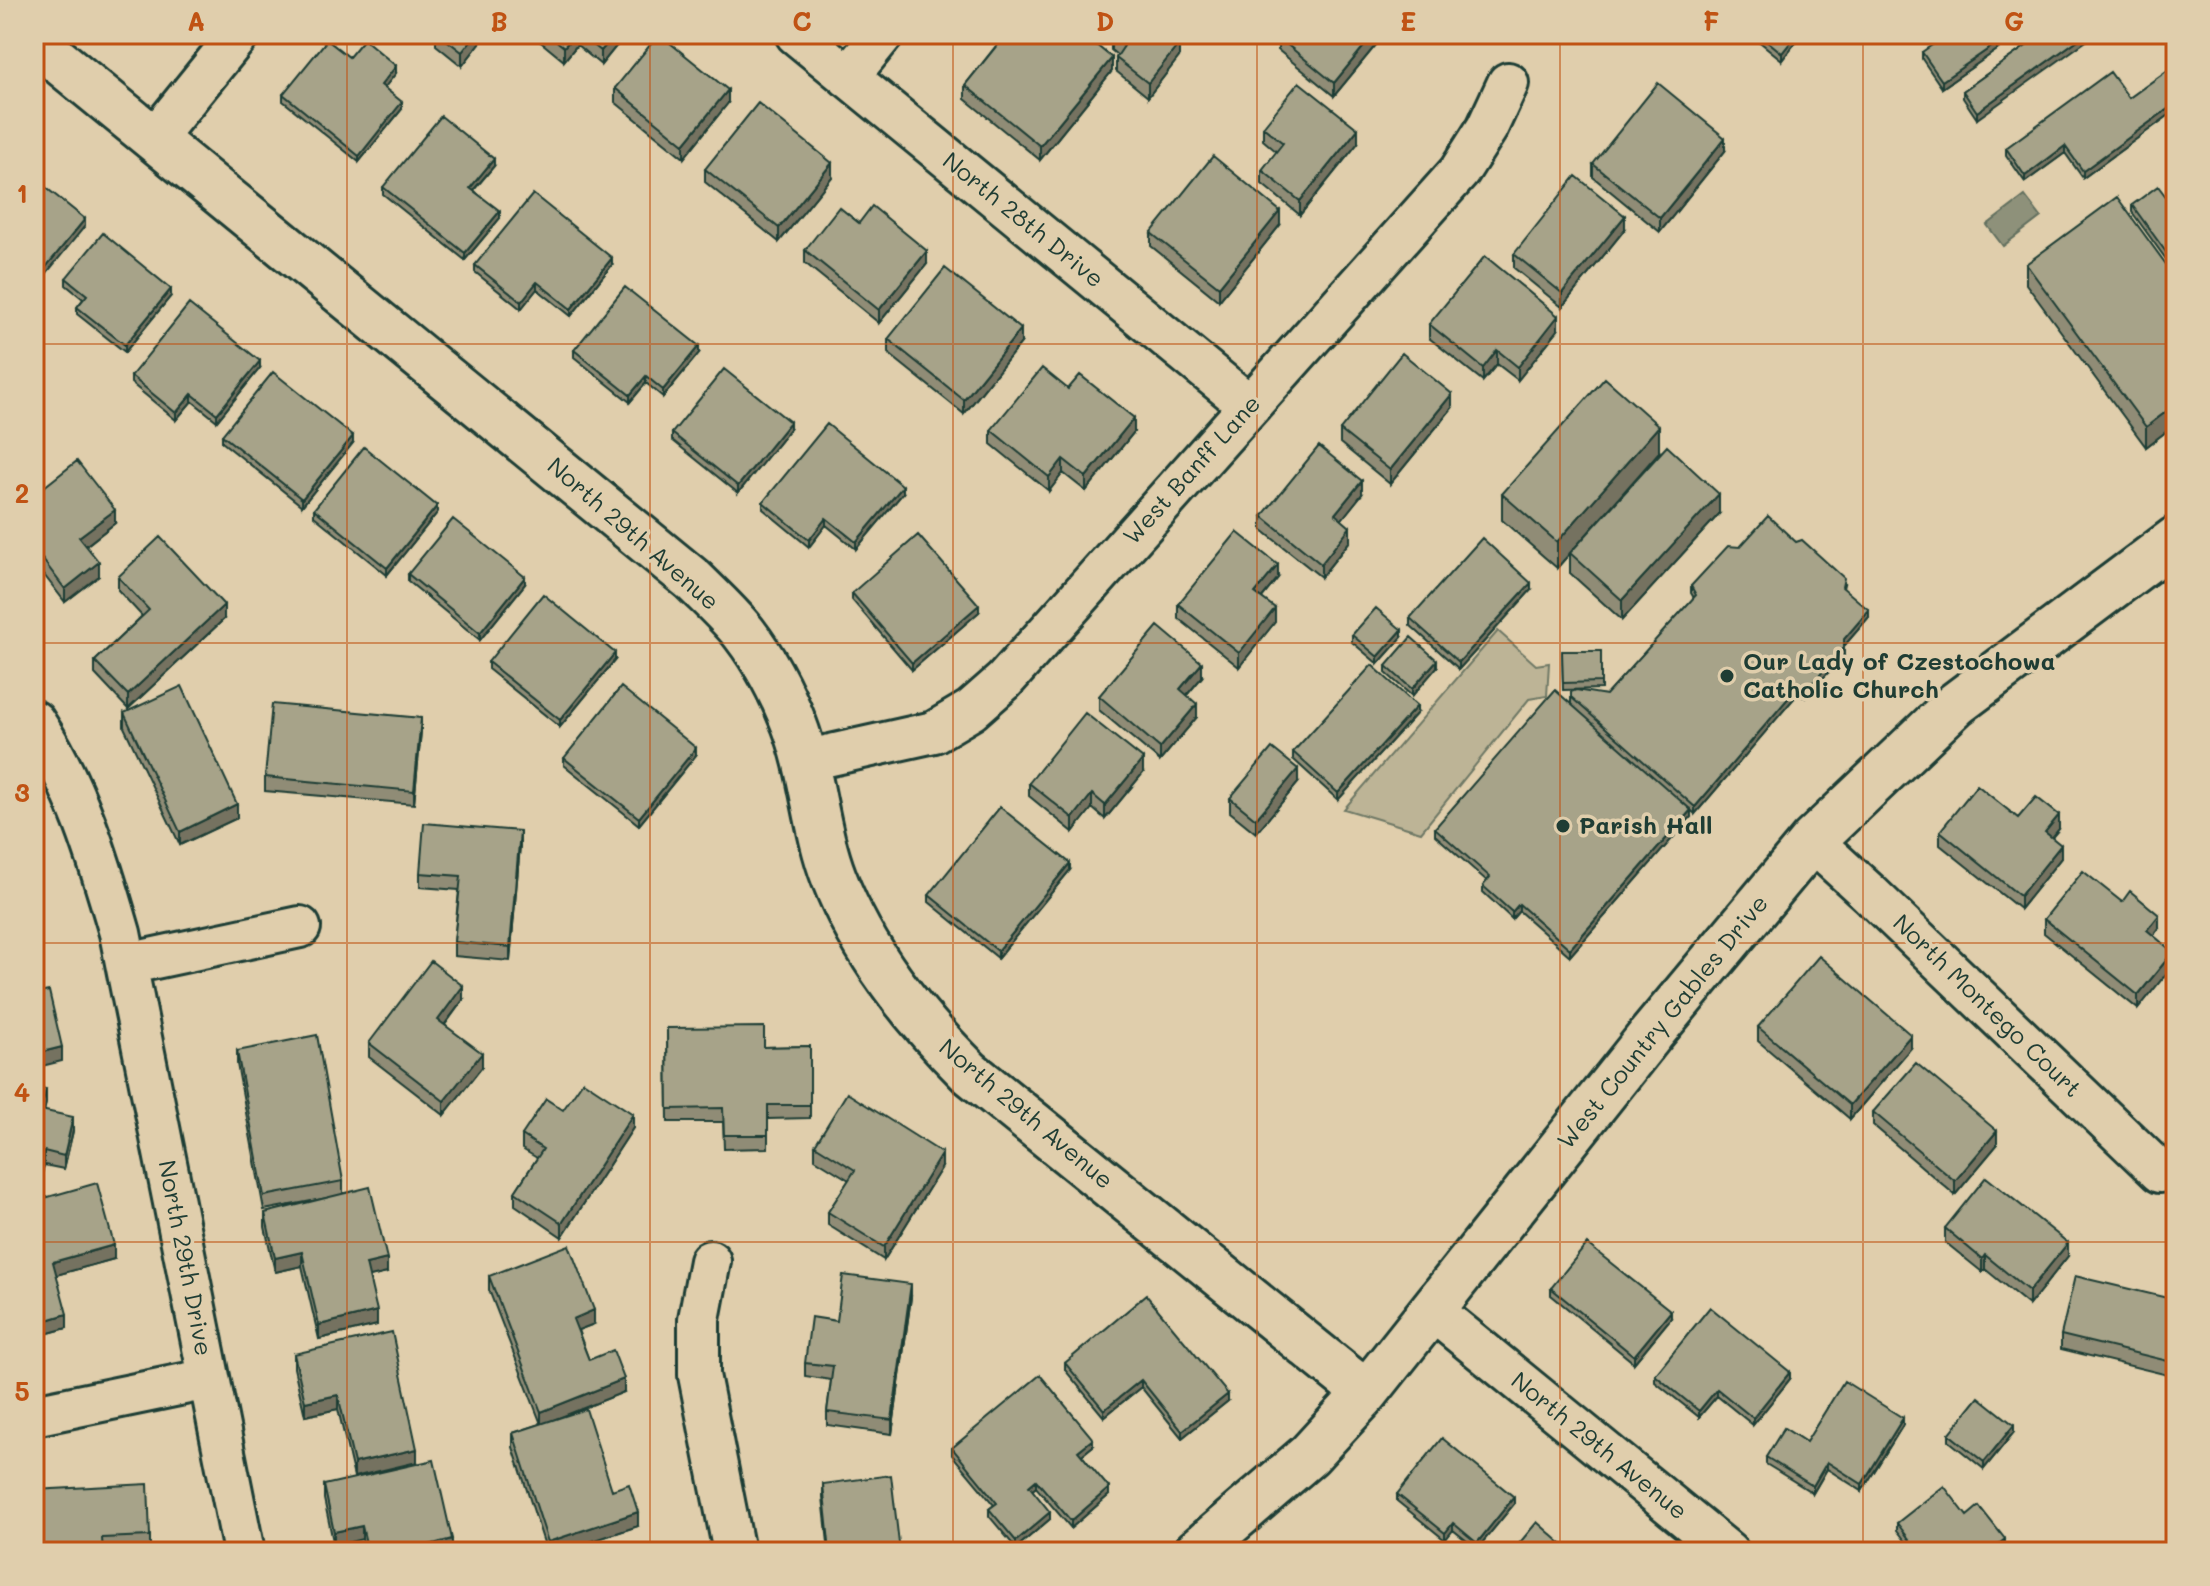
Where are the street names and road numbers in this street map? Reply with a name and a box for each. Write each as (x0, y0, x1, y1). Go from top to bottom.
street label: North 28th Drive (937, 144, 1111, 293)
street label: West Banff Lane (1115, 388, 1266, 550)
street label: North 29th Avenue (541, 450, 726, 616)
street label: West Country Gables Drive (1550, 888, 1774, 1154)
street label: North Montego Court (1887, 907, 2089, 1103)
street label: North 29th Avenue (933, 1031, 1120, 1195)
street label: North 29th Drive (152, 1157, 221, 1358)
street label: North 29th Avenue (1505, 1364, 1694, 1526)

